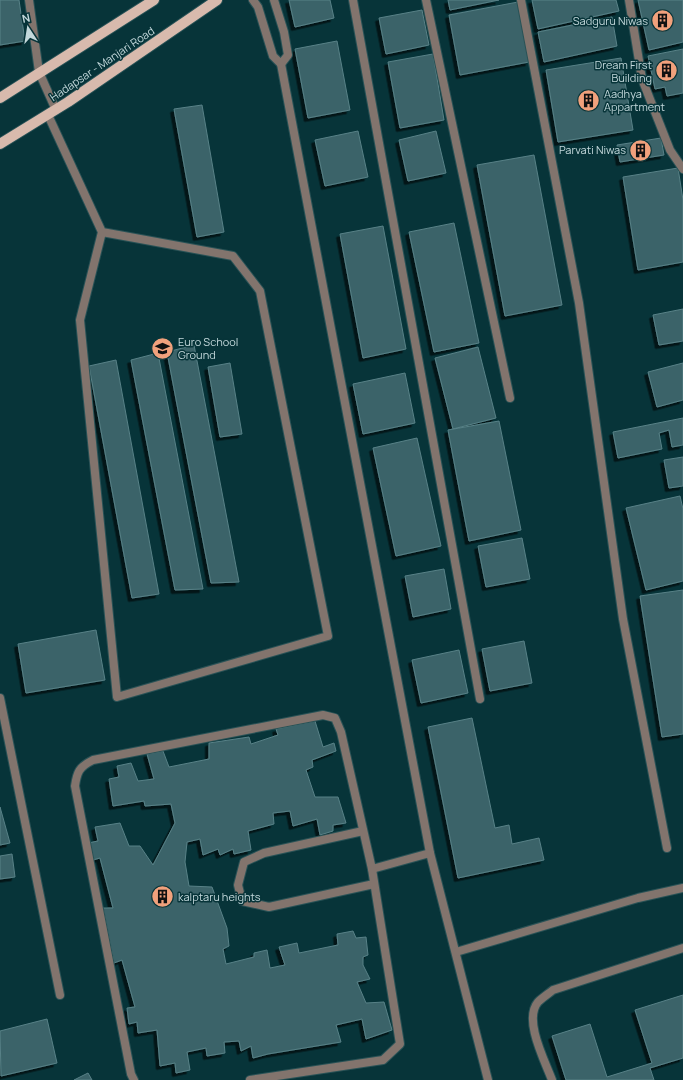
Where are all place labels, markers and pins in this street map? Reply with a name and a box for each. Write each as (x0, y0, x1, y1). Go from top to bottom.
building icon: Sadguru Niwas (650, 8, 676, 34)
place label: Sadguru Niwas (573, 13, 648, 28)
place label: Dream First Building (595, 57, 652, 85)
building icon: Dream First Building (654, 58, 680, 84)
place label: Aadhya Appartment (604, 86, 665, 114)
building icon: Aadhya Appartment (576, 87, 602, 113)
building icon: Parvati Niwas (628, 137, 654, 163)
place label: Parvati Niwas (559, 142, 626, 157)
place label: Euro School Ground (178, 334, 238, 362)
school or university icon: Euro School Ground (149, 335, 175, 361)
building icon: kalptaru heights (150, 884, 176, 910)
place label: kalptaru heights (178, 889, 261, 904)

